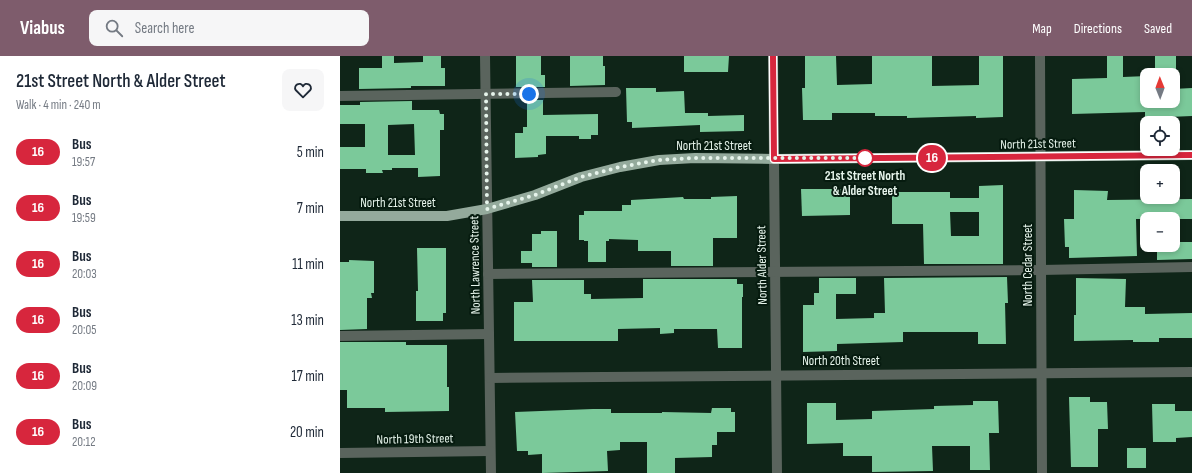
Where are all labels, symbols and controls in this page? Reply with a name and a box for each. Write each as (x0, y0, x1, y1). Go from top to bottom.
search box (89, 10, 369, 46)
text: Viabus (20, 17, 65, 40)
icon: search (103, 17, 125, 39)
text: Search here (135, 19, 194, 38)
text: Map (1032, 20, 1052, 37)
text: Directions (1074, 20, 1122, 37)
text: Saved (1144, 20, 1172, 37)
north arrow (1140, 68, 1180, 108)
map controls (1140, 68, 1180, 252)
button: heart (282, 69, 324, 111)
text: 21st Street North & Alder Street (16, 70, 226, 93)
your location (519, 84, 539, 104)
text: Walk · 4 min · 240 m (16, 97, 101, 113)
button: locate (1140, 116, 1180, 156)
text: Bus (72, 135, 91, 154)
street label: North 21st Street (1000, 135, 1076, 153)
street label: North 21st Street (676, 138, 752, 154)
text: 16 (32, 143, 44, 160)
text: 5 min (297, 143, 324, 162)
line badge: 16 (914, 145, 950, 171)
marker: 21st Street North & Alder Street (856, 149, 874, 167)
text: 16 (926, 149, 938, 166)
text: 19:57 (72, 154, 95, 170)
button: + (1140, 164, 1180, 204)
place label: 21st Street North & Alder Street (825, 168, 905, 199)
text: Bus (72, 191, 91, 210)
street label: North 21st Street (360, 195, 436, 211)
text: 16 (32, 199, 44, 216)
text: 7 min (297, 199, 324, 218)
text: 19:59 (72, 210, 96, 226)
button: − (1140, 212, 1180, 252)
street label: North Lawrence Street (466, 215, 484, 315)
street label: North Cedar Street (1020, 224, 1036, 306)
street label: North Alder Street (753, 225, 771, 305)
text: Bus (72, 247, 91, 266)
text: 16 (32, 255, 44, 272)
text: 11 min (292, 255, 324, 274)
text: 20:03 (72, 266, 97, 282)
text: Bus (72, 303, 91, 322)
text: 16 (32, 311, 44, 328)
text: 13 min (291, 311, 324, 330)
text: 20:05 (72, 322, 96, 338)
street label: North 20th Street (802, 353, 880, 369)
text: Bus (72, 359, 91, 378)
text: 16 (32, 367, 44, 384)
text: 17 min (292, 367, 324, 386)
text: 20:09 (72, 378, 97, 394)
text: Bus (72, 415, 91, 434)
text: 16 (32, 423, 44, 440)
text: 20 min (290, 423, 324, 442)
street label: North 19th Street (376, 430, 454, 448)
text: 20:12 (72, 434, 96, 450)

